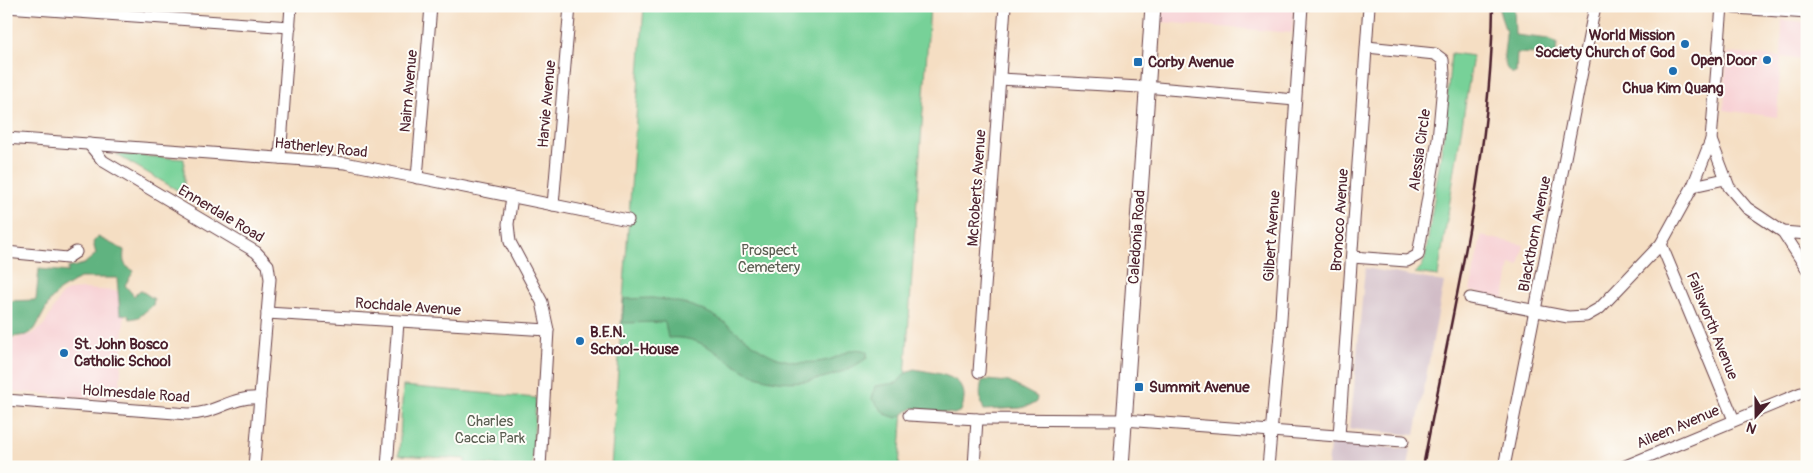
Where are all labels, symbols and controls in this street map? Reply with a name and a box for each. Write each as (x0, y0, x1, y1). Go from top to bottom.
place label: World Mission Society Church of God (1535, 26, 1676, 62)
marker: World Mission Society Church of God (1679, 38, 1691, 50)
street label: Nairn Avenue (396, 48, 422, 133)
place label: Open Door (1691, 51, 1758, 70)
place label: Corby Avenue (1148, 53, 1234, 72)
marker: Open Door (1761, 54, 1773, 66)
marker: Corby Avenue (1132, 56, 1144, 68)
street label: Harvie Avenue (534, 59, 560, 149)
marker: Chua Kim Quang (1667, 65, 1679, 77)
place label: Chua Kim Quang (1622, 79, 1724, 98)
street label: Alessia Circle (1405, 107, 1435, 192)
street label: McRoberts Avenue (963, 128, 991, 247)
street label: Hatherley Road (273, 134, 369, 162)
street label: Bronoco Avenue (1327, 167, 1353, 272)
street label: Blackthorn Avenue (1514, 174, 1556, 293)
street label: Ennerdale Road (175, 181, 267, 247)
street label: Caledonia Road (1124, 189, 1150, 285)
street label: Gilbert Avenue (1259, 189, 1285, 282)
park label: Prospect Cemetery (738, 241, 801, 277)
street label: Failsworth Avenue (1682, 270, 1742, 383)
street label: Rochdale Avenue (354, 294, 462, 320)
place label: B.E.N. School-House (590, 323, 679, 359)
place label: St. John Bosco Catholic School (74, 335, 171, 371)
marker: B.E.N. School-House (574, 335, 586, 347)
marker: St. John Bosco Catholic School (58, 347, 70, 359)
place label: Summit Avenue (1149, 378, 1250, 397)
street label: Holmesdale Road (81, 381, 191, 407)
marker: Summit Avenue (1133, 381, 1145, 393)
north arrow (1730, 390, 1780, 440)
street label: Aileen Avenue (1634, 401, 1723, 453)
park label: Charles Caccia Park (455, 412, 526, 448)
text: N (1744, 418, 1759, 437)

